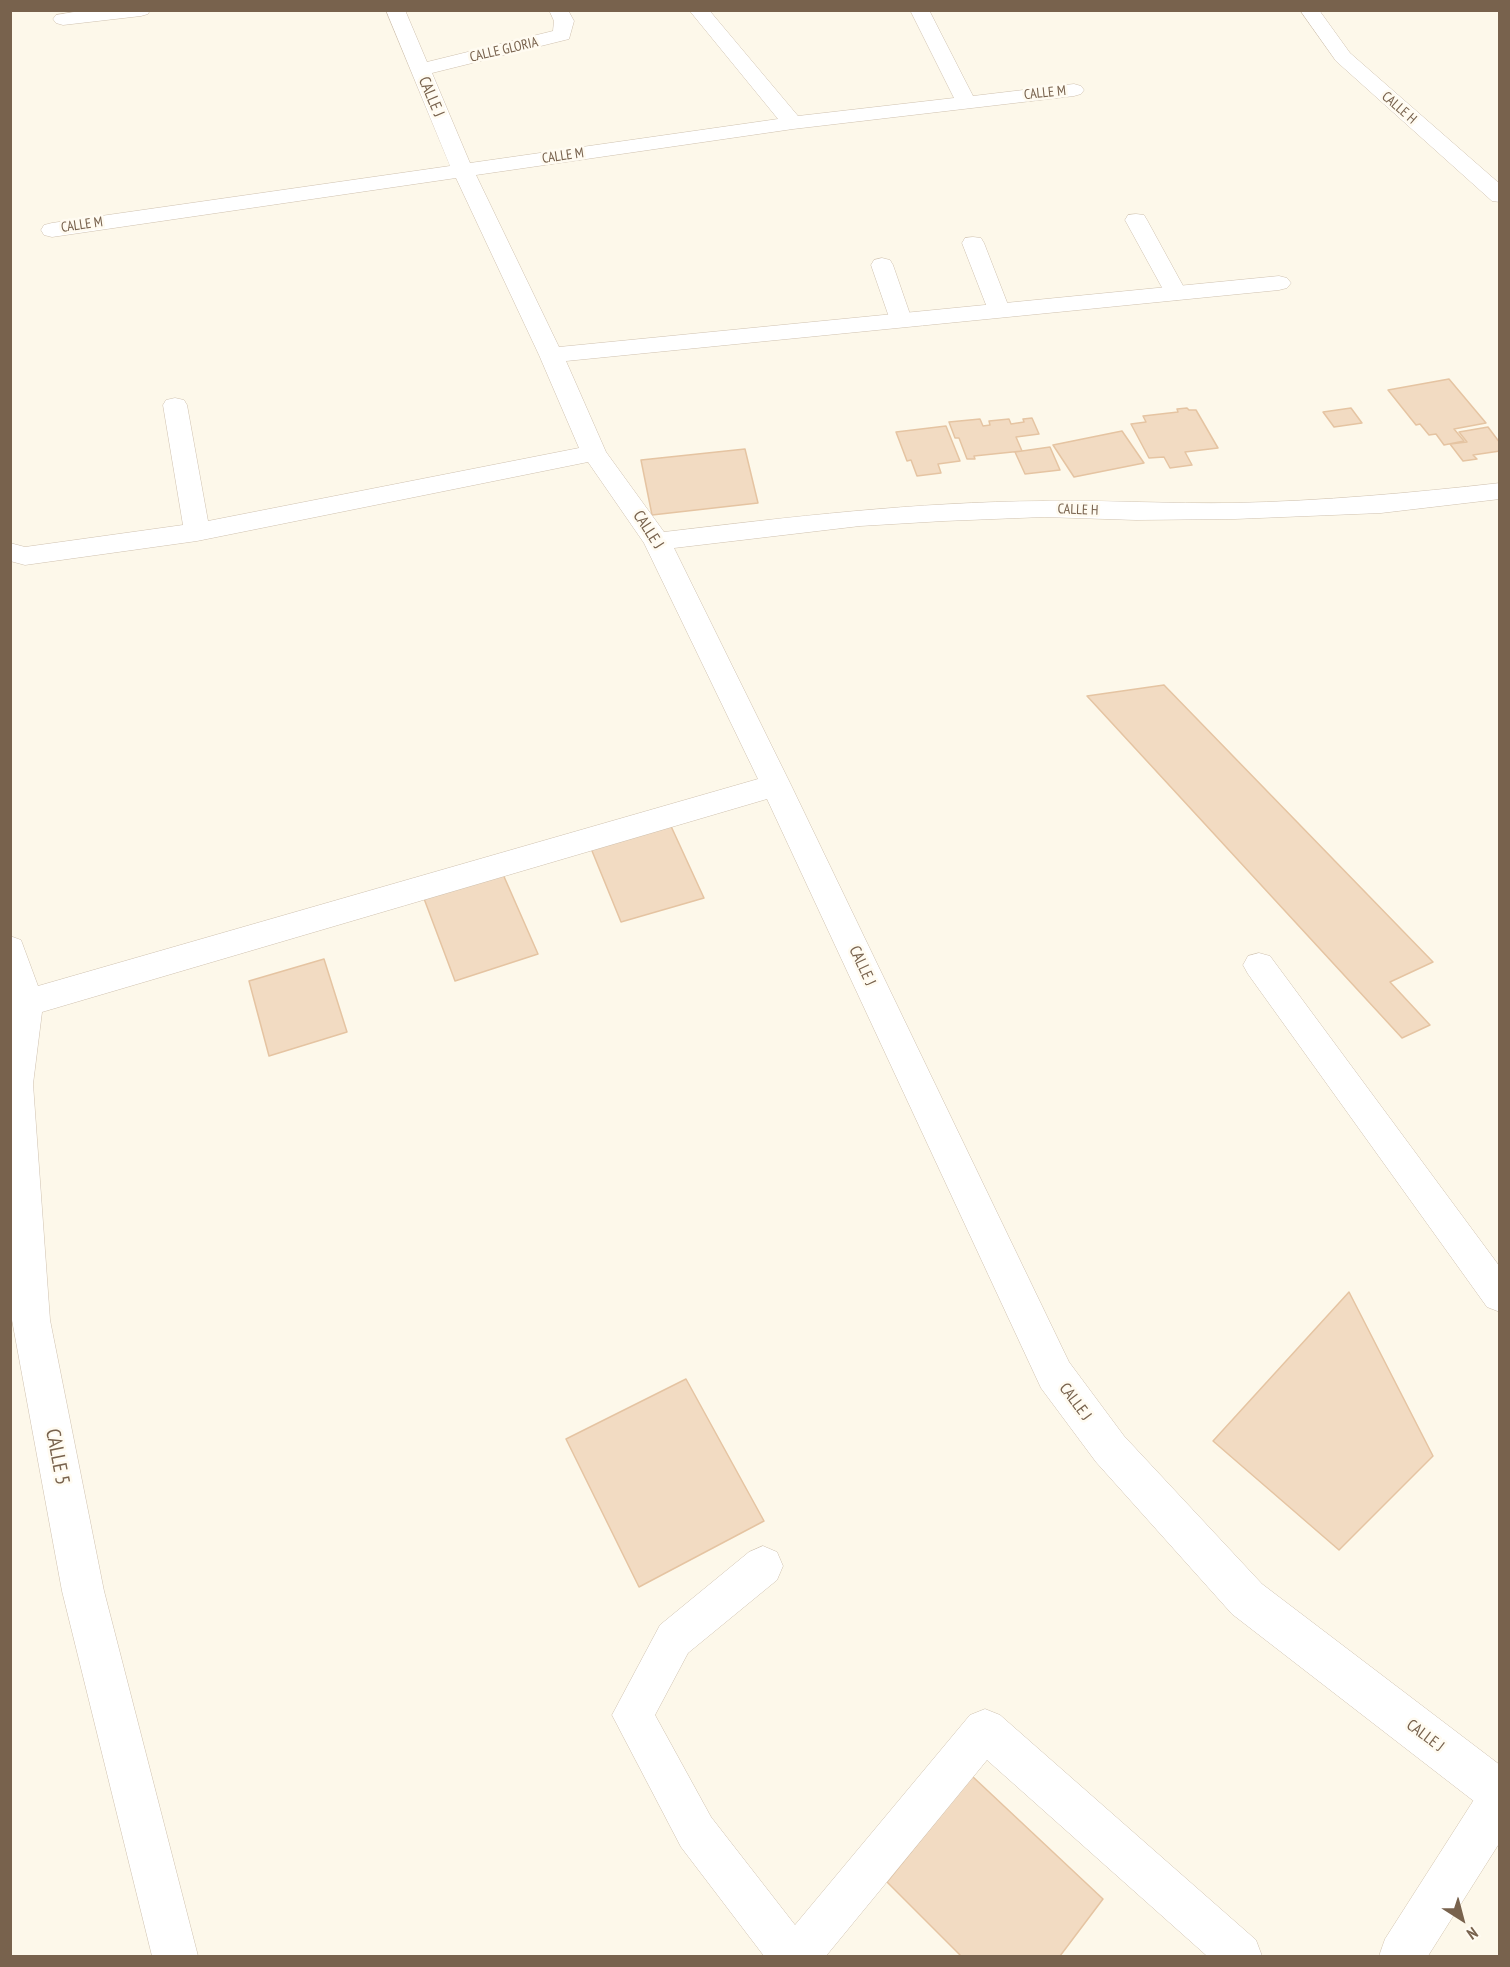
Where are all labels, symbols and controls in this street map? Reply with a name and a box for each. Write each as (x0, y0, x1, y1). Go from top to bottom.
street label: CALLE GLORIA (468, 34, 540, 66)
street label: CALLE J (414, 74, 448, 120)
street label: CALLE M (1023, 82, 1067, 104)
street label: CALLE H (1378, 88, 1420, 128)
street label: CALLE M (541, 145, 585, 167)
street label: CALLE M (60, 214, 104, 236)
street label: CALLE H (1057, 501, 1099, 519)
street label: CALLE J (629, 507, 667, 553)
street label: CALLE J (844, 943, 880, 989)
street label: CALLE J (1055, 1379, 1095, 1425)
street label: CALLE 5 (40, 1427, 74, 1487)
street label: CALLE J (1402, 1716, 1448, 1756)
north arrow (1432, 1889, 1492, 1949)
text: N (1463, 1923, 1482, 1944)

